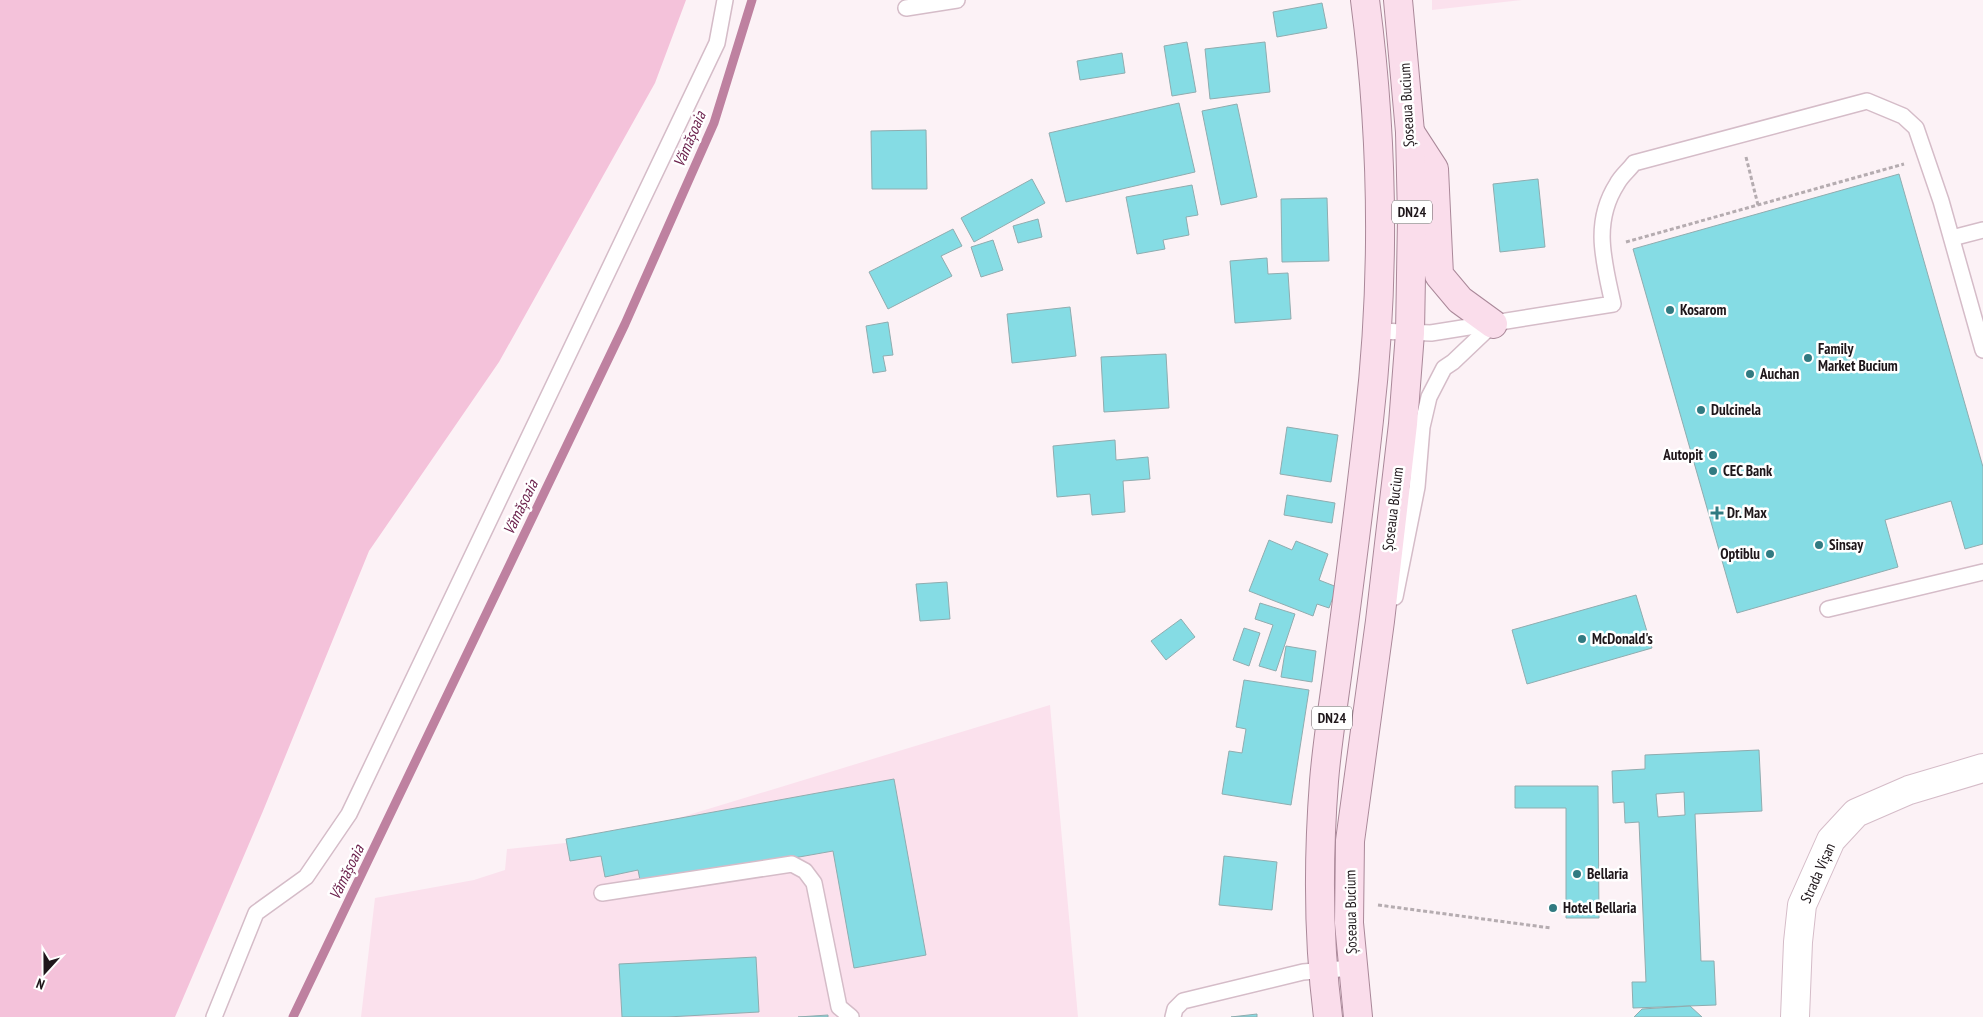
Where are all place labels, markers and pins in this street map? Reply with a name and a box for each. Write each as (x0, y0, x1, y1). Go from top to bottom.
place label: Kosarom (1680, 300, 1726, 319)
marker: Kosarom (1664, 304, 1676, 316)
place label: Family Market Bucium (1818, 339, 1898, 375)
marker: Family Market Bucium (1802, 352, 1814, 364)
place label: Auchan (1759, 364, 1799, 383)
marker: Auchan (1744, 368, 1756, 380)
place label: Dulcinela (1711, 400, 1761, 419)
marker: Dulcinela (1695, 404, 1707, 416)
place label: Autopit (1662, 445, 1704, 464)
marker: Autopit (1707, 449, 1719, 461)
place label: CEC Bank (1723, 461, 1773, 480)
marker: CEC Bank (1707, 465, 1719, 477)
place label: Dr. Max (1727, 503, 1767, 522)
marker: Dr. Max (1711, 507, 1723, 519)
place label: Sinsay (1829, 535, 1864, 554)
marker: Sinsay (1813, 539, 1825, 551)
place label: Optiblu (1720, 544, 1760, 563)
marker: Optiblu (1764, 548, 1776, 560)
place label: McDonald's (1592, 629, 1653, 648)
marker: McDonald's (1576, 633, 1588, 645)
place label: Bellaria (1587, 864, 1628, 883)
marker: Bellaria (1571, 868, 1583, 880)
place label: Hotel Bellaria (1563, 898, 1636, 917)
marker: Hotel Bellaria (1547, 902, 1559, 914)

